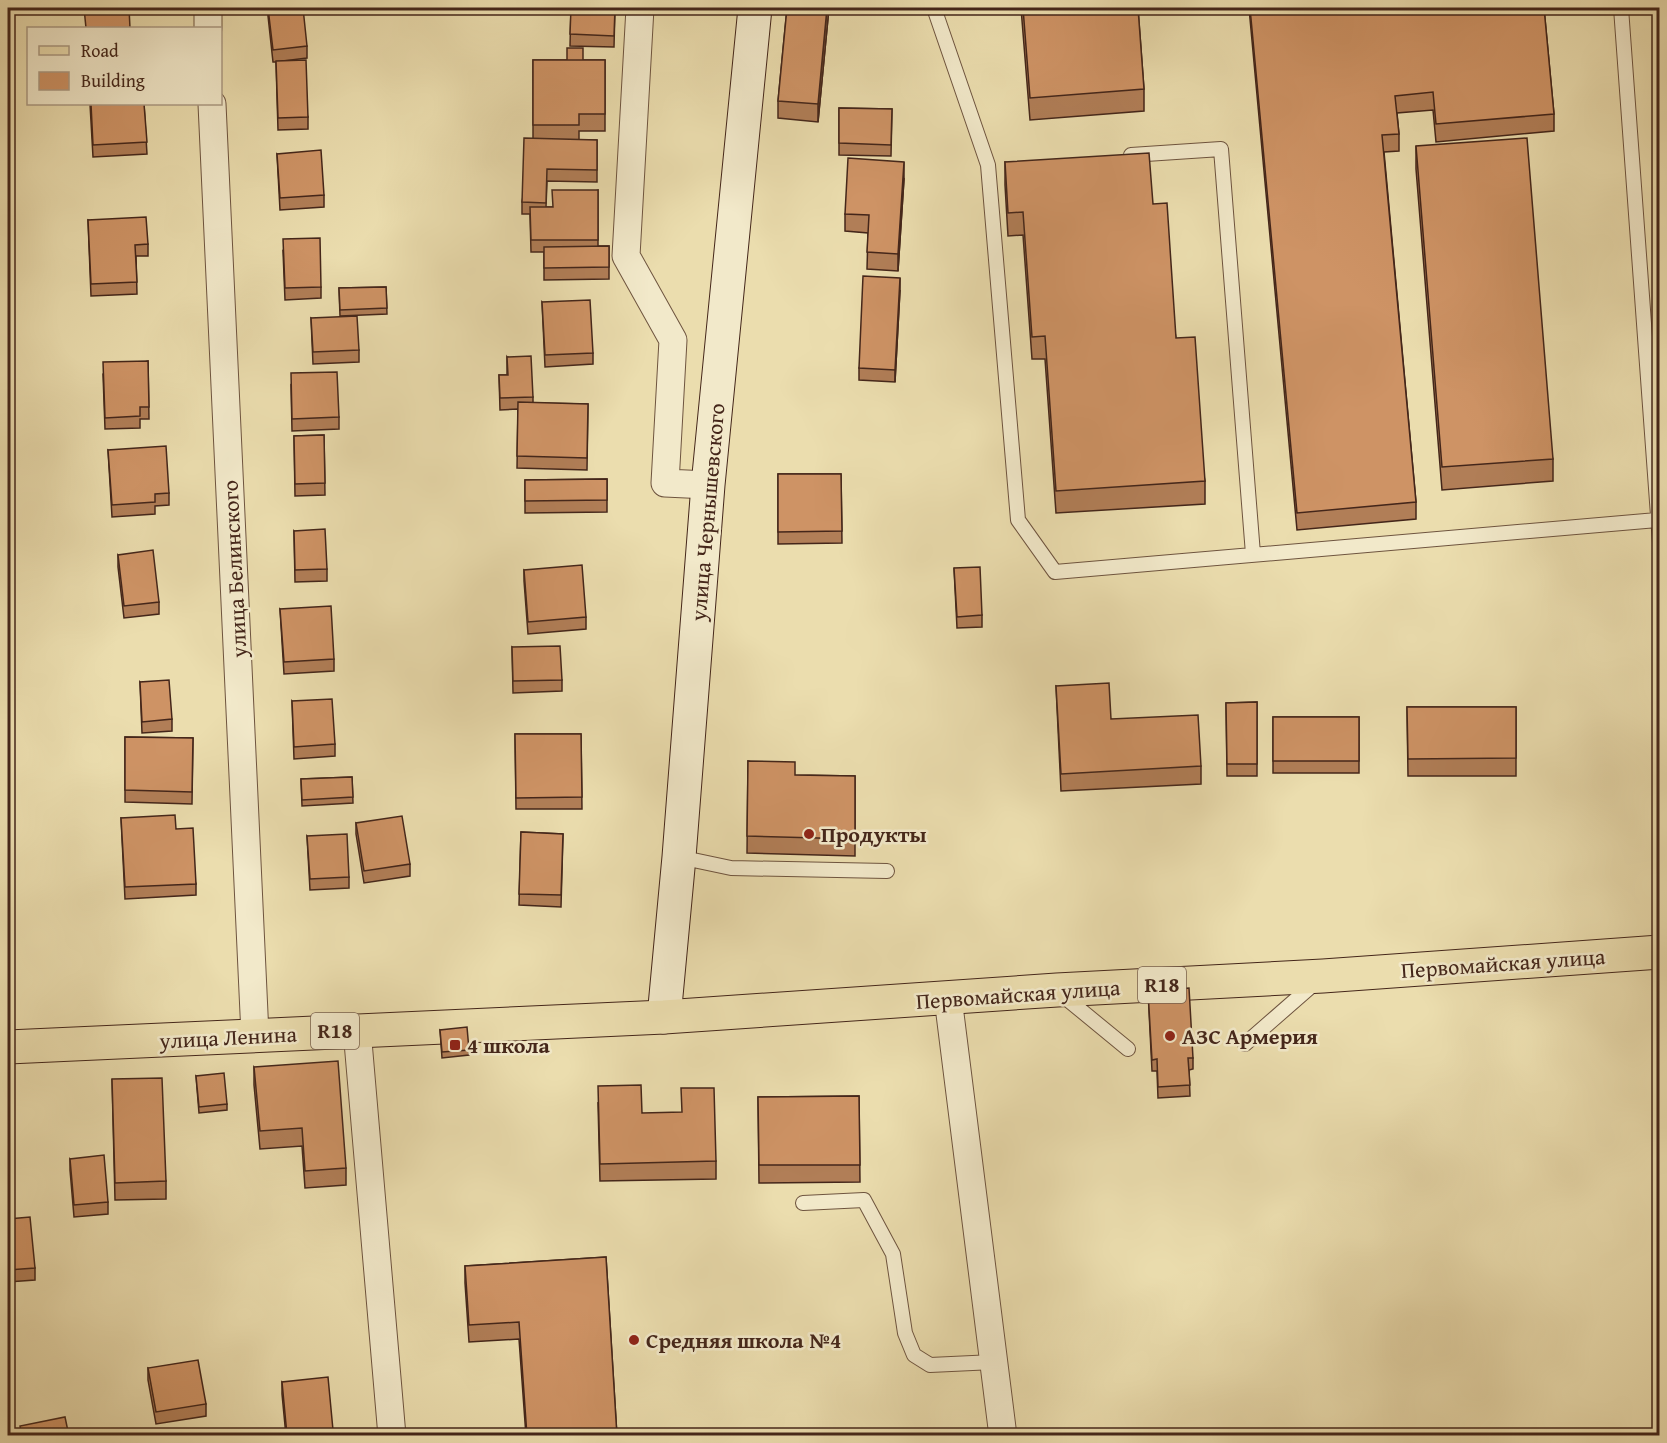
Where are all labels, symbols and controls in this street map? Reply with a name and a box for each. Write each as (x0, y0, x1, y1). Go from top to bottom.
legend (27, 27, 222, 105)
text: Road (81, 37, 119, 64)
text: Building (81, 67, 145, 94)
street label: улица Чернышевского (681, 402, 732, 623)
street label: улица Белинского (213, 479, 255, 660)
place label: Продукты (821, 818, 927, 850)
marker: Продукты (802, 827, 816, 841)
street label: Первомайская улица (1400, 940, 1607, 986)
road number: R18 (1138, 967, 1186, 1003)
street label: Первомайская улица (915, 971, 1122, 1017)
road number: R18 (311, 1013, 359, 1049)
street label: улица Ленина (157, 1017, 298, 1057)
place label: АЗС Армерия (1182, 1020, 1318, 1052)
place label: 4 школа (467, 1029, 550, 1061)
marker: АЗС Армерия (1163, 1029, 1177, 1043)
marker: 4 школа (448, 1038, 462, 1052)
place label: Средняя школа №4 (646, 1324, 841, 1356)
marker: Средняя школа №4 (627, 1333, 641, 1347)

